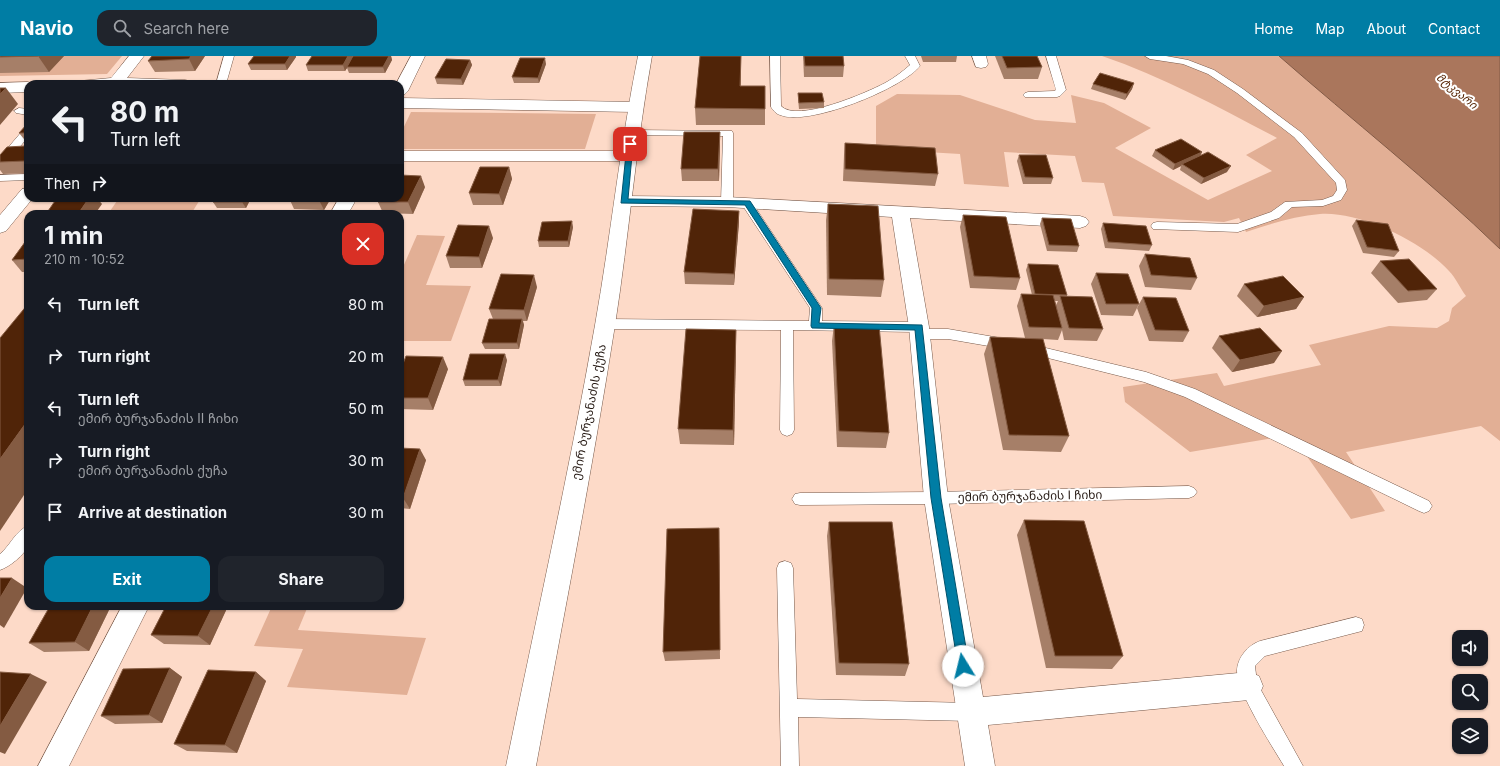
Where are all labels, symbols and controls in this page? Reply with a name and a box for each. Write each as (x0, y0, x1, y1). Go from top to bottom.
search box (97, 10, 377, 46)
text: Navio (20, 17, 73, 40)
icon: search (111, 17, 133, 39)
text: Search here (143, 19, 229, 38)
text: Home (1254, 20, 1293, 37)
text: Map (1315, 20, 1345, 37)
text: About (1367, 20, 1406, 37)
text: Contact (1428, 20, 1480, 37)
water label: მტკვარი (1434, 70, 1481, 112)
text: 80 m (110, 95, 179, 129)
icon: left (44, 96, 96, 148)
pin (613, 127, 647, 161)
text: Turn left (110, 129, 180, 150)
icon: arrive (619, 133, 641, 155)
icon: right (88, 172, 110, 194)
text: Then (44, 174, 80, 193)
text: 1 min (44, 221, 103, 250)
button: close (342, 223, 384, 265)
text: 210 m · 10:52 (44, 251, 125, 267)
icon: left (44, 293, 66, 315)
text: Turn left (78, 295, 139, 314)
text: 80 m (348, 295, 384, 314)
street label: ემირ ბურჯანაძის ქუჩა (568, 343, 609, 481)
icon: right (44, 345, 66, 367)
text: Turn right (78, 347, 150, 366)
text: 20 m (348, 347, 384, 366)
text: Turn left (78, 390, 139, 409)
icon: left (44, 397, 66, 419)
text: 50 m (348, 399, 384, 418)
text: ემირ ბურჯანაძის II ჩიხი (78, 410, 238, 426)
text: Turn right (78, 442, 150, 461)
icon: right (44, 449, 66, 471)
text: 30 m (348, 451, 384, 470)
text: ემირ ბურჯანაძის ქუჩა (78, 462, 228, 478)
street label: ემირ ბურჯანაძის I ჩიხი (957, 487, 1103, 504)
icon: arrive (44, 501, 66, 523)
text: Arrive at destination (78, 503, 227, 522)
text: 30 m (348, 503, 384, 522)
button: Exit (44, 556, 210, 602)
button: Share (218, 556, 384, 602)
map controls (1452, 630, 1488, 754)
button: sound (1452, 630, 1488, 666)
position arrow (942, 645, 984, 687)
button: search (1452, 674, 1488, 710)
button: layers (1452, 718, 1488, 754)

